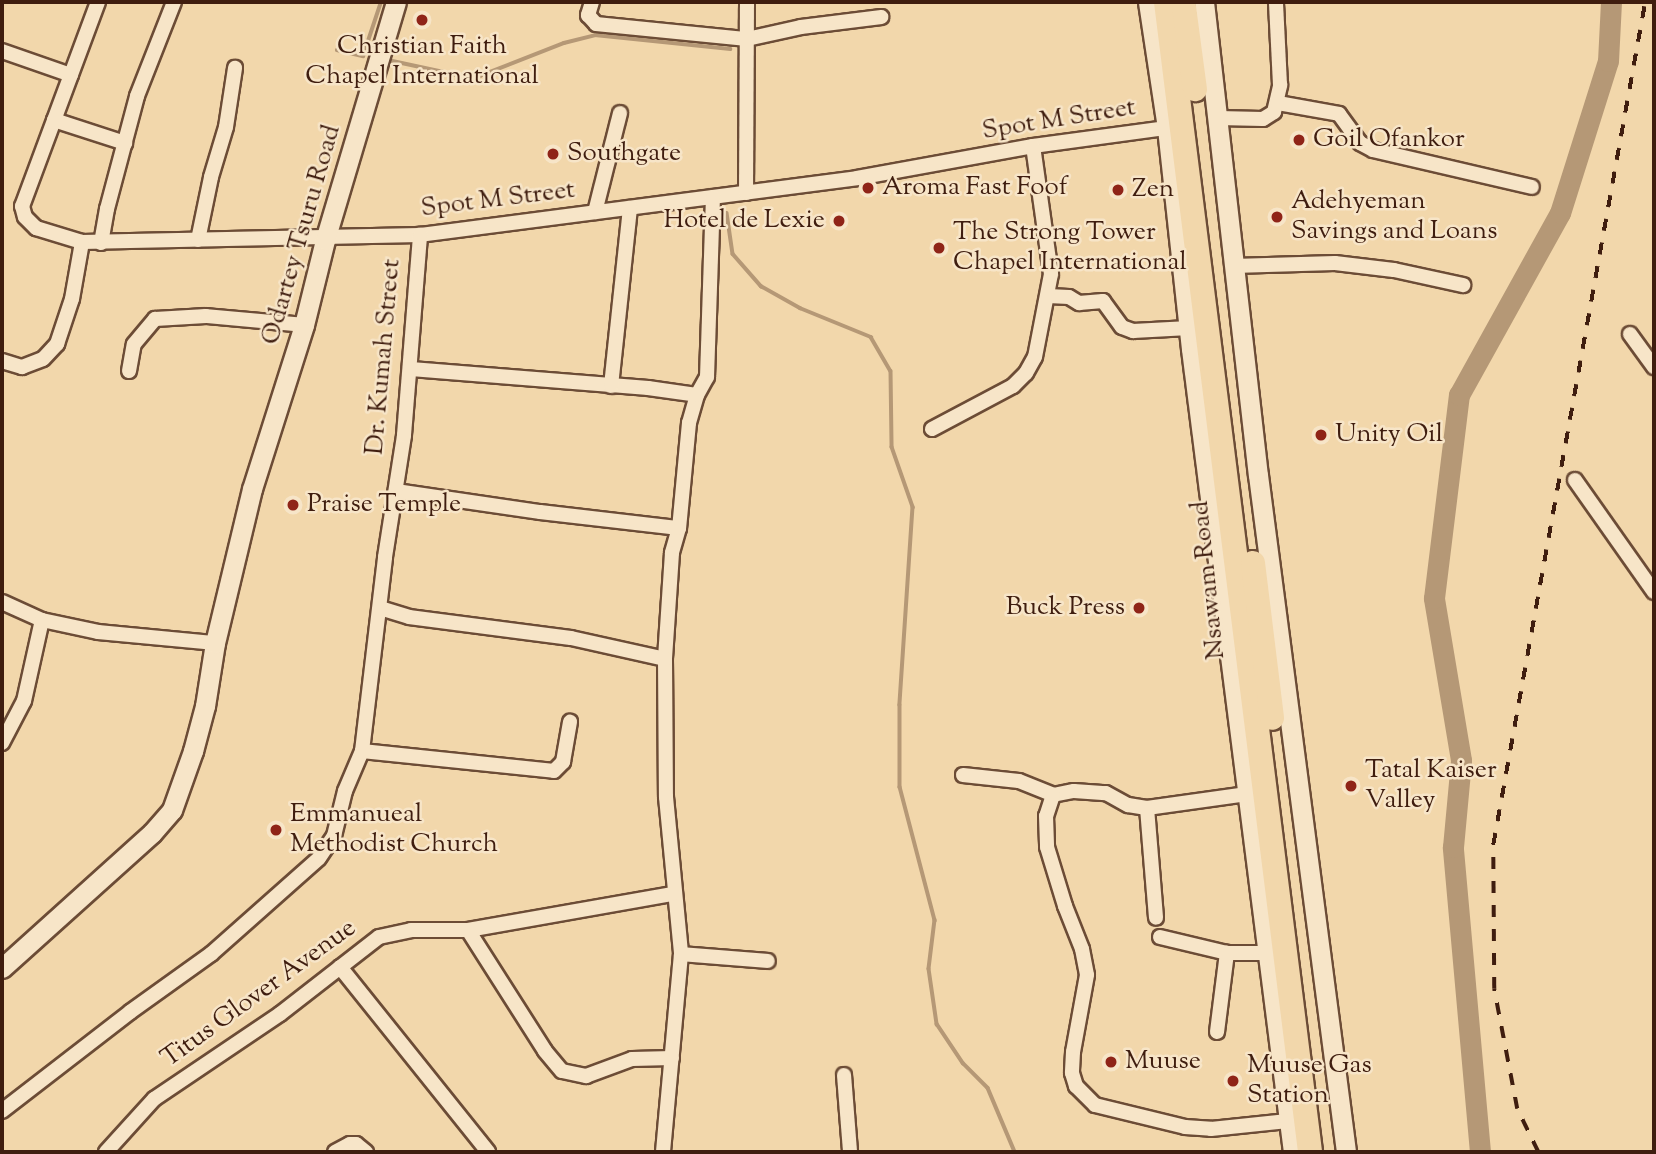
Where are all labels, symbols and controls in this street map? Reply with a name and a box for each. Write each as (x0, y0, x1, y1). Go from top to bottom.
marker: Christian Faith Chapel International (414, 12, 430, 28)
place label: Christian Faith Chapel International (305, 31, 539, 92)
street label: Spot M Street (980, 92, 1138, 148)
street label: Odartey Tsuru Road (256, 121, 348, 349)
place label: Goil Ofankor (1313, 124, 1465, 156)
marker: Goil Ofankor (1291, 132, 1307, 148)
place label: Southgate (567, 138, 681, 170)
marker: Southgate (545, 146, 561, 162)
place label: Aroma Fast Foof (882, 172, 1068, 204)
place label: Zen (1132, 174, 1174, 206)
street label: Spot M Street (419, 175, 577, 225)
marker: Aroma Fast Foof (860, 180, 876, 196)
marker: Zen (1110, 182, 1126, 198)
place label: Adehyeman Savings and Loans (1291, 186, 1497, 248)
place label: Hotel de Lexie (663, 205, 825, 237)
marker: Adehyeman Savings and Loans (1269, 209, 1285, 225)
marker: Hotel de Lexie (831, 213, 847, 229)
place label: The Strong Tower Chapel International (953, 217, 1187, 278)
marker: The Strong Tower Chapel International (931, 240, 947, 256)
street label: Dr. Kumah Street (360, 258, 408, 456)
place label: Unity Oil (1335, 419, 1443, 451)
marker: Unity Oil (1313, 427, 1329, 443)
place label: Praise Temple (307, 489, 461, 521)
marker: Praise Temple (285, 497, 301, 513)
street label: Nsawam Road (1185, 499, 1233, 661)
place label: Buck Press (1006, 592, 1125, 624)
marker: Buck Press (1131, 600, 1147, 616)
place label: Tatal Kaiser Valley (1365, 755, 1497, 816)
marker: Tatal Kaiser Valley (1343, 778, 1359, 794)
place label: Emmanueal Methodist Church (290, 799, 498, 860)
marker: Emmanueal Methodist Church (268, 822, 284, 838)
street label: Titus Glover Avenue (156, 913, 362, 1075)
place label: Muuse (1125, 1046, 1201, 1078)
place label: Muuse Gas Station (1247, 1050, 1372, 1112)
marker: Muuse (1103, 1054, 1119, 1070)
marker: Muuse Gas Station (1225, 1073, 1241, 1089)

